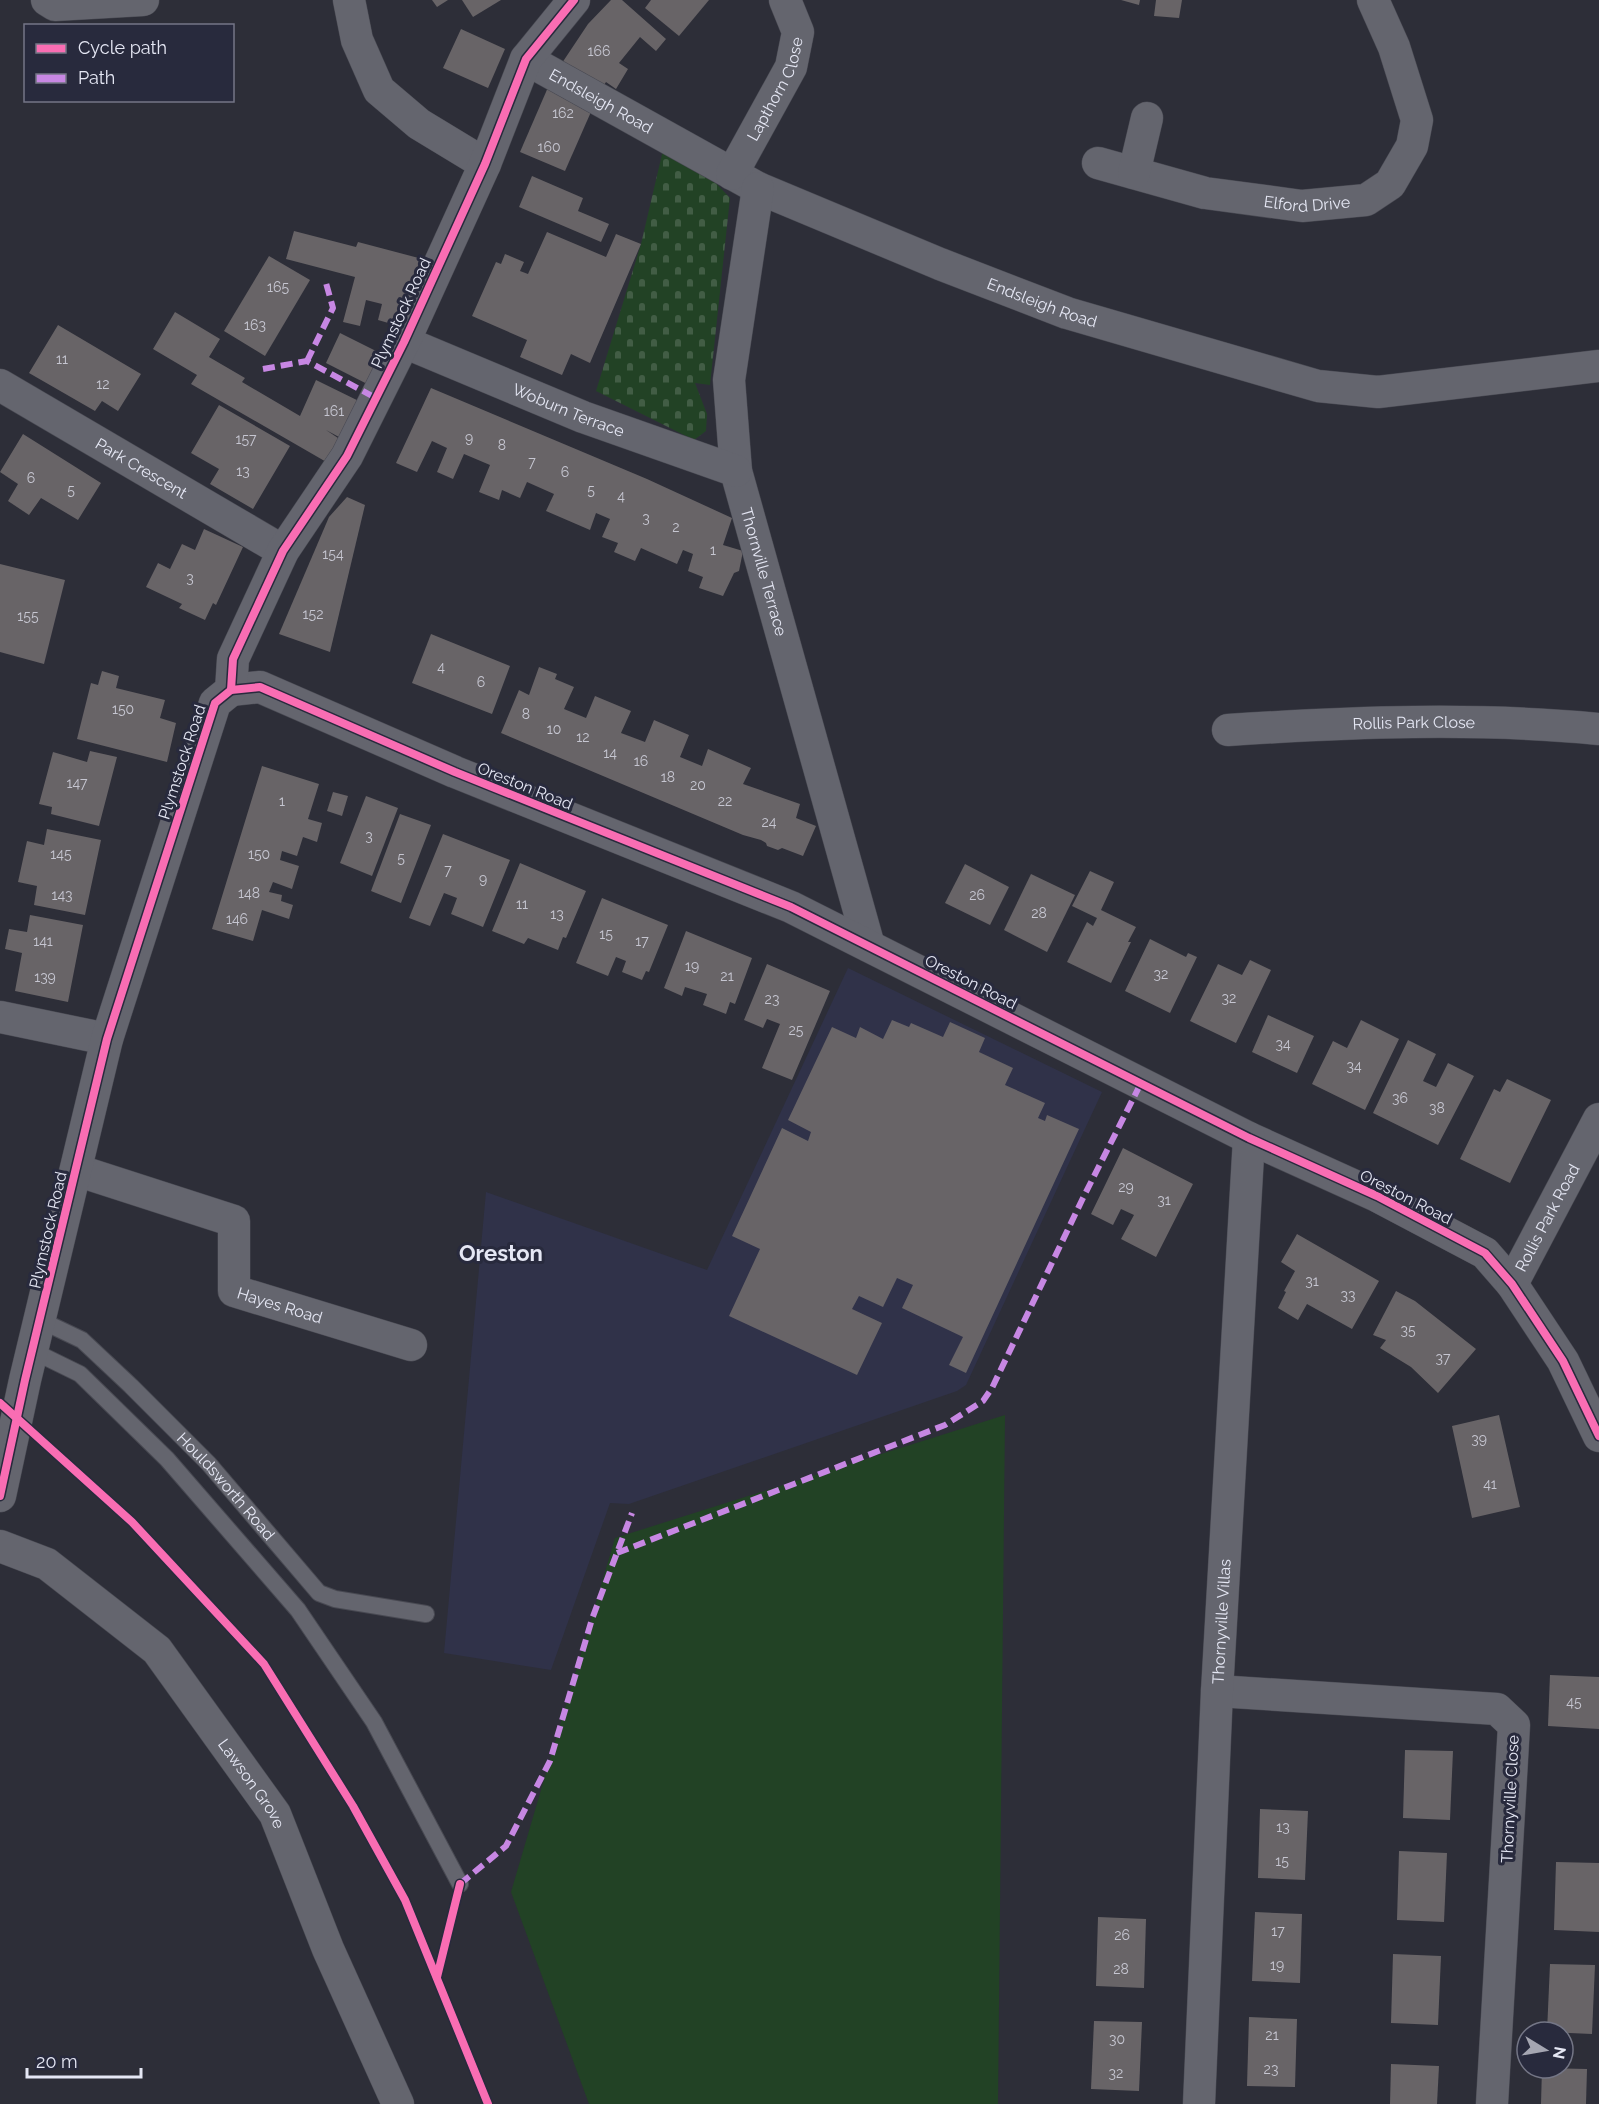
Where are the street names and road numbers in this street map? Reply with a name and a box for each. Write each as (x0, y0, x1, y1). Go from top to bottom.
street label: Lapthorn Close (743, 35, 806, 144)
street label: Endsleigh Road (546, 64, 656, 137)
street label: Elford Drive (1263, 192, 1351, 216)
street label: Plymstock Road (367, 255, 435, 371)
street label: Endsleigh Road (985, 274, 1099, 331)
street label: Woburn Terrace (510, 379, 627, 440)
street label: Park Crescent (92, 434, 191, 503)
street label: Thornville Terrace (737, 505, 791, 638)
street label: Plymstock Road (154, 702, 210, 822)
street label: Rollis Park Close (1352, 712, 1475, 733)
street label: Oreston Road (475, 758, 575, 814)
street label: Oreston Road (922, 951, 1020, 1013)
street label: Rollis Park Road (1511, 1161, 1583, 1275)
street label: Oreston Road (1357, 1166, 1455, 1228)
street label: Plymstock Road (25, 1170, 71, 1290)
street label: Hayes Road (235, 1283, 325, 1327)
street label: Houldsworth Road (173, 1428, 279, 1544)
street label: Thornyville Villas (1208, 1558, 1234, 1685)
street label: Thornyville Close (1497, 1734, 1523, 1864)
street label: Lawson Grove (214, 1735, 289, 1831)

